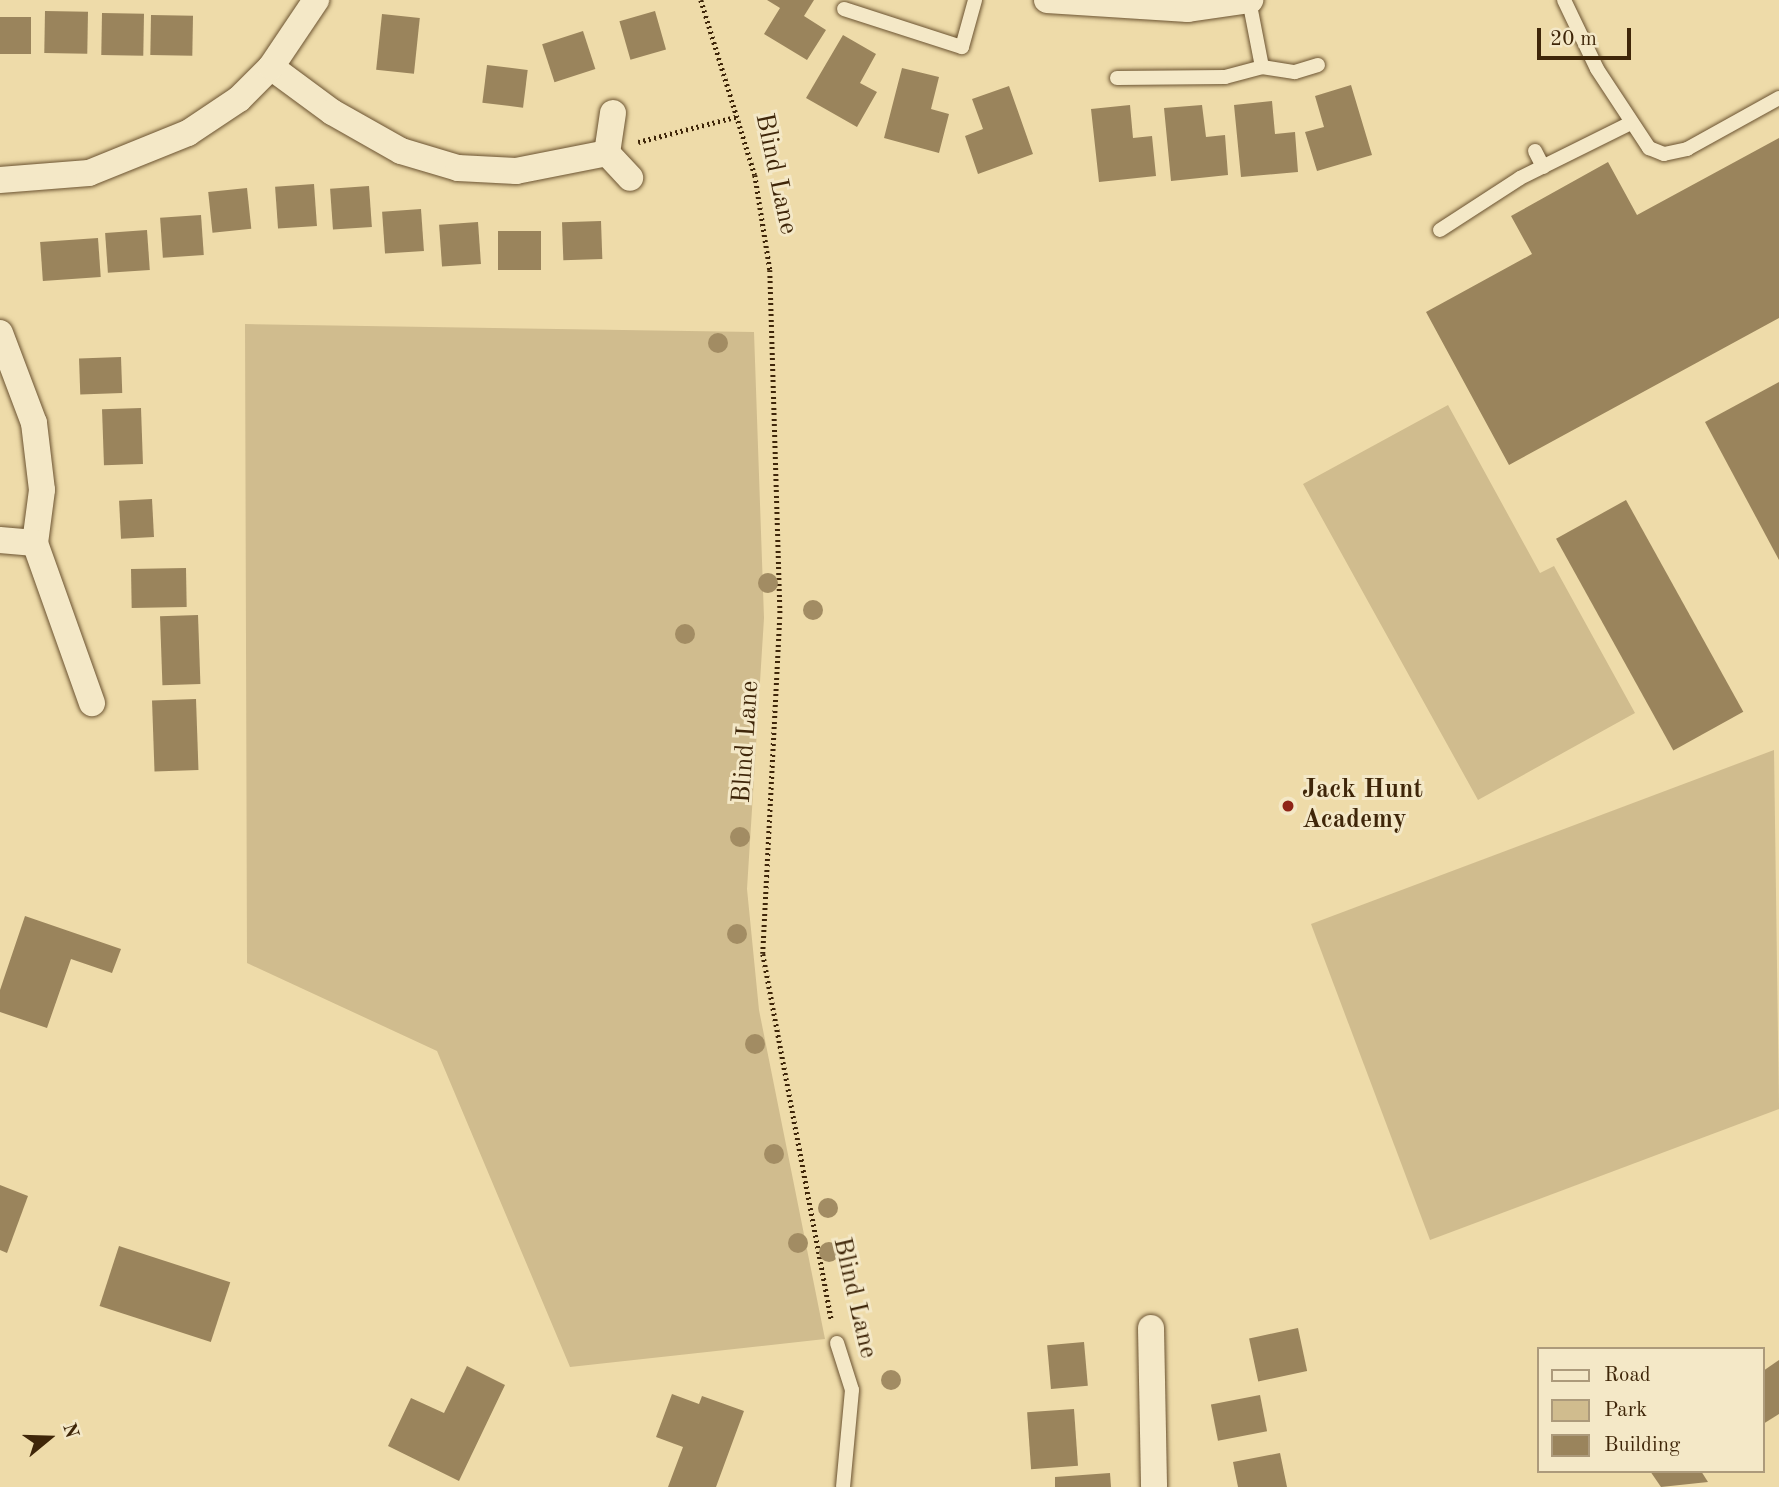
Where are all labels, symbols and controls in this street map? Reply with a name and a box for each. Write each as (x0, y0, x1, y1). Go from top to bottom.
scale bar (1541, 14, 1636, 58)
text: 20 m (1550, 29, 1597, 50)
street label: Blind Lane (747, 111, 803, 237)
street label: Blind Lane (727, 679, 767, 805)
place label: Jack Hunt Academy (1302, 775, 1423, 836)
marker: Jack Hunt Academy (1280, 798, 1296, 814)
street label: Blind Lane (825, 1235, 883, 1361)
legend (1538, 1347, 1765, 1473)
text: Road (1604, 1365, 1651, 1386)
text: Park (1604, 1400, 1647, 1421)
north arrow (14, 1403, 84, 1473)
text: N (58, 1421, 81, 1441)
text: Building (1604, 1435, 1680, 1456)

